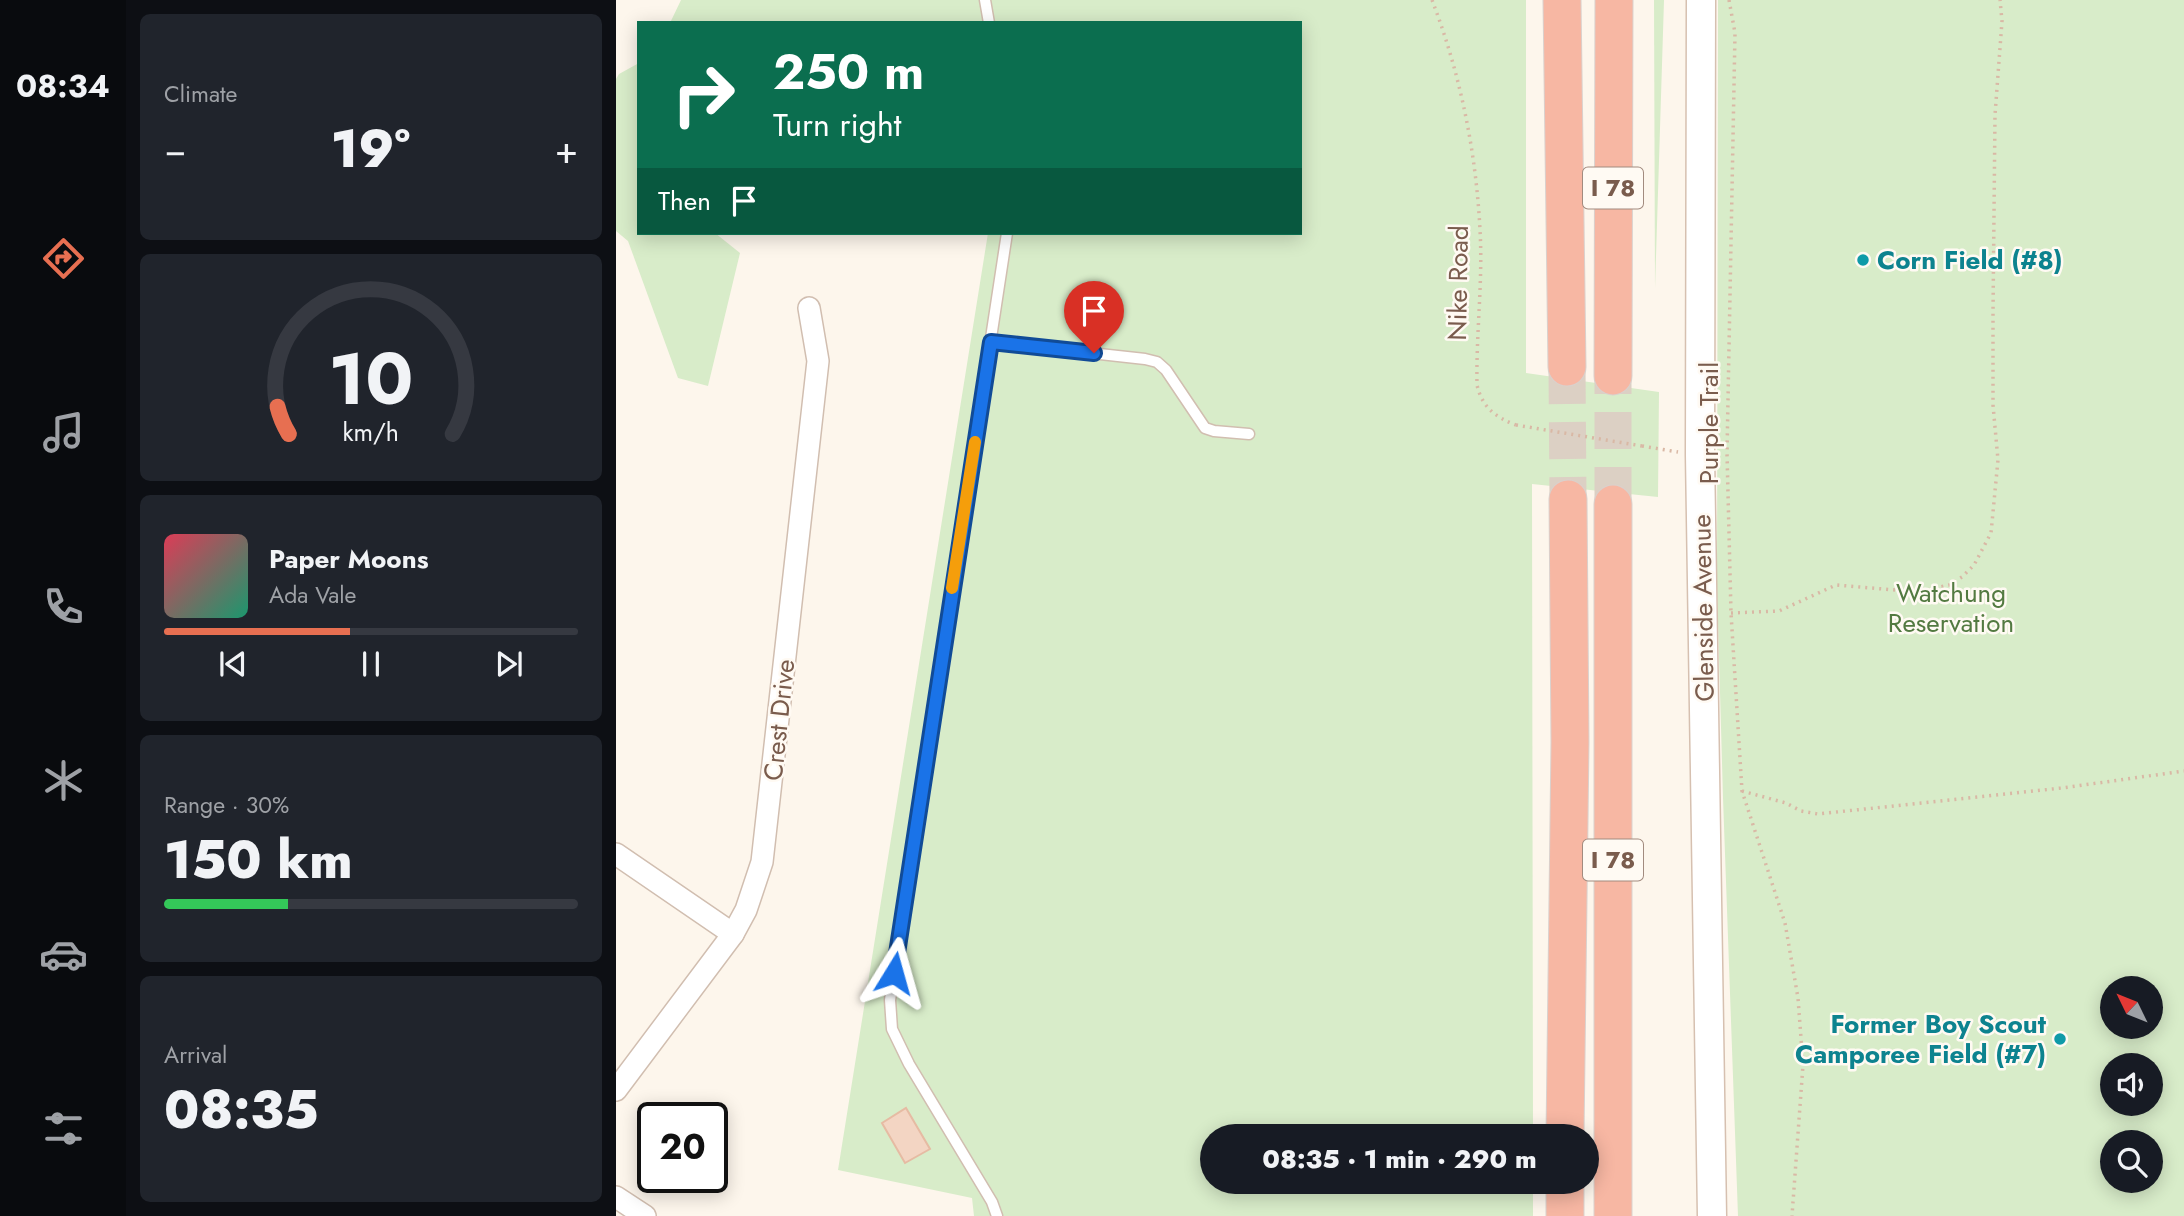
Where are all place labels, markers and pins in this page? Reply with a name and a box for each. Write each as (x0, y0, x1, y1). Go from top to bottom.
place label: Corn Field (#8) (1877, 241, 2063, 279)
marker: Corn Field (#8) (1855, 252, 1871, 268)
pin (1064, 281, 1124, 353)
place label: Former Boy Scout Camporee Field (#7) (1795, 1005, 2047, 1073)
marker: Former Boy Scout Camporee Field (#7) (2052, 1031, 2068, 1047)

